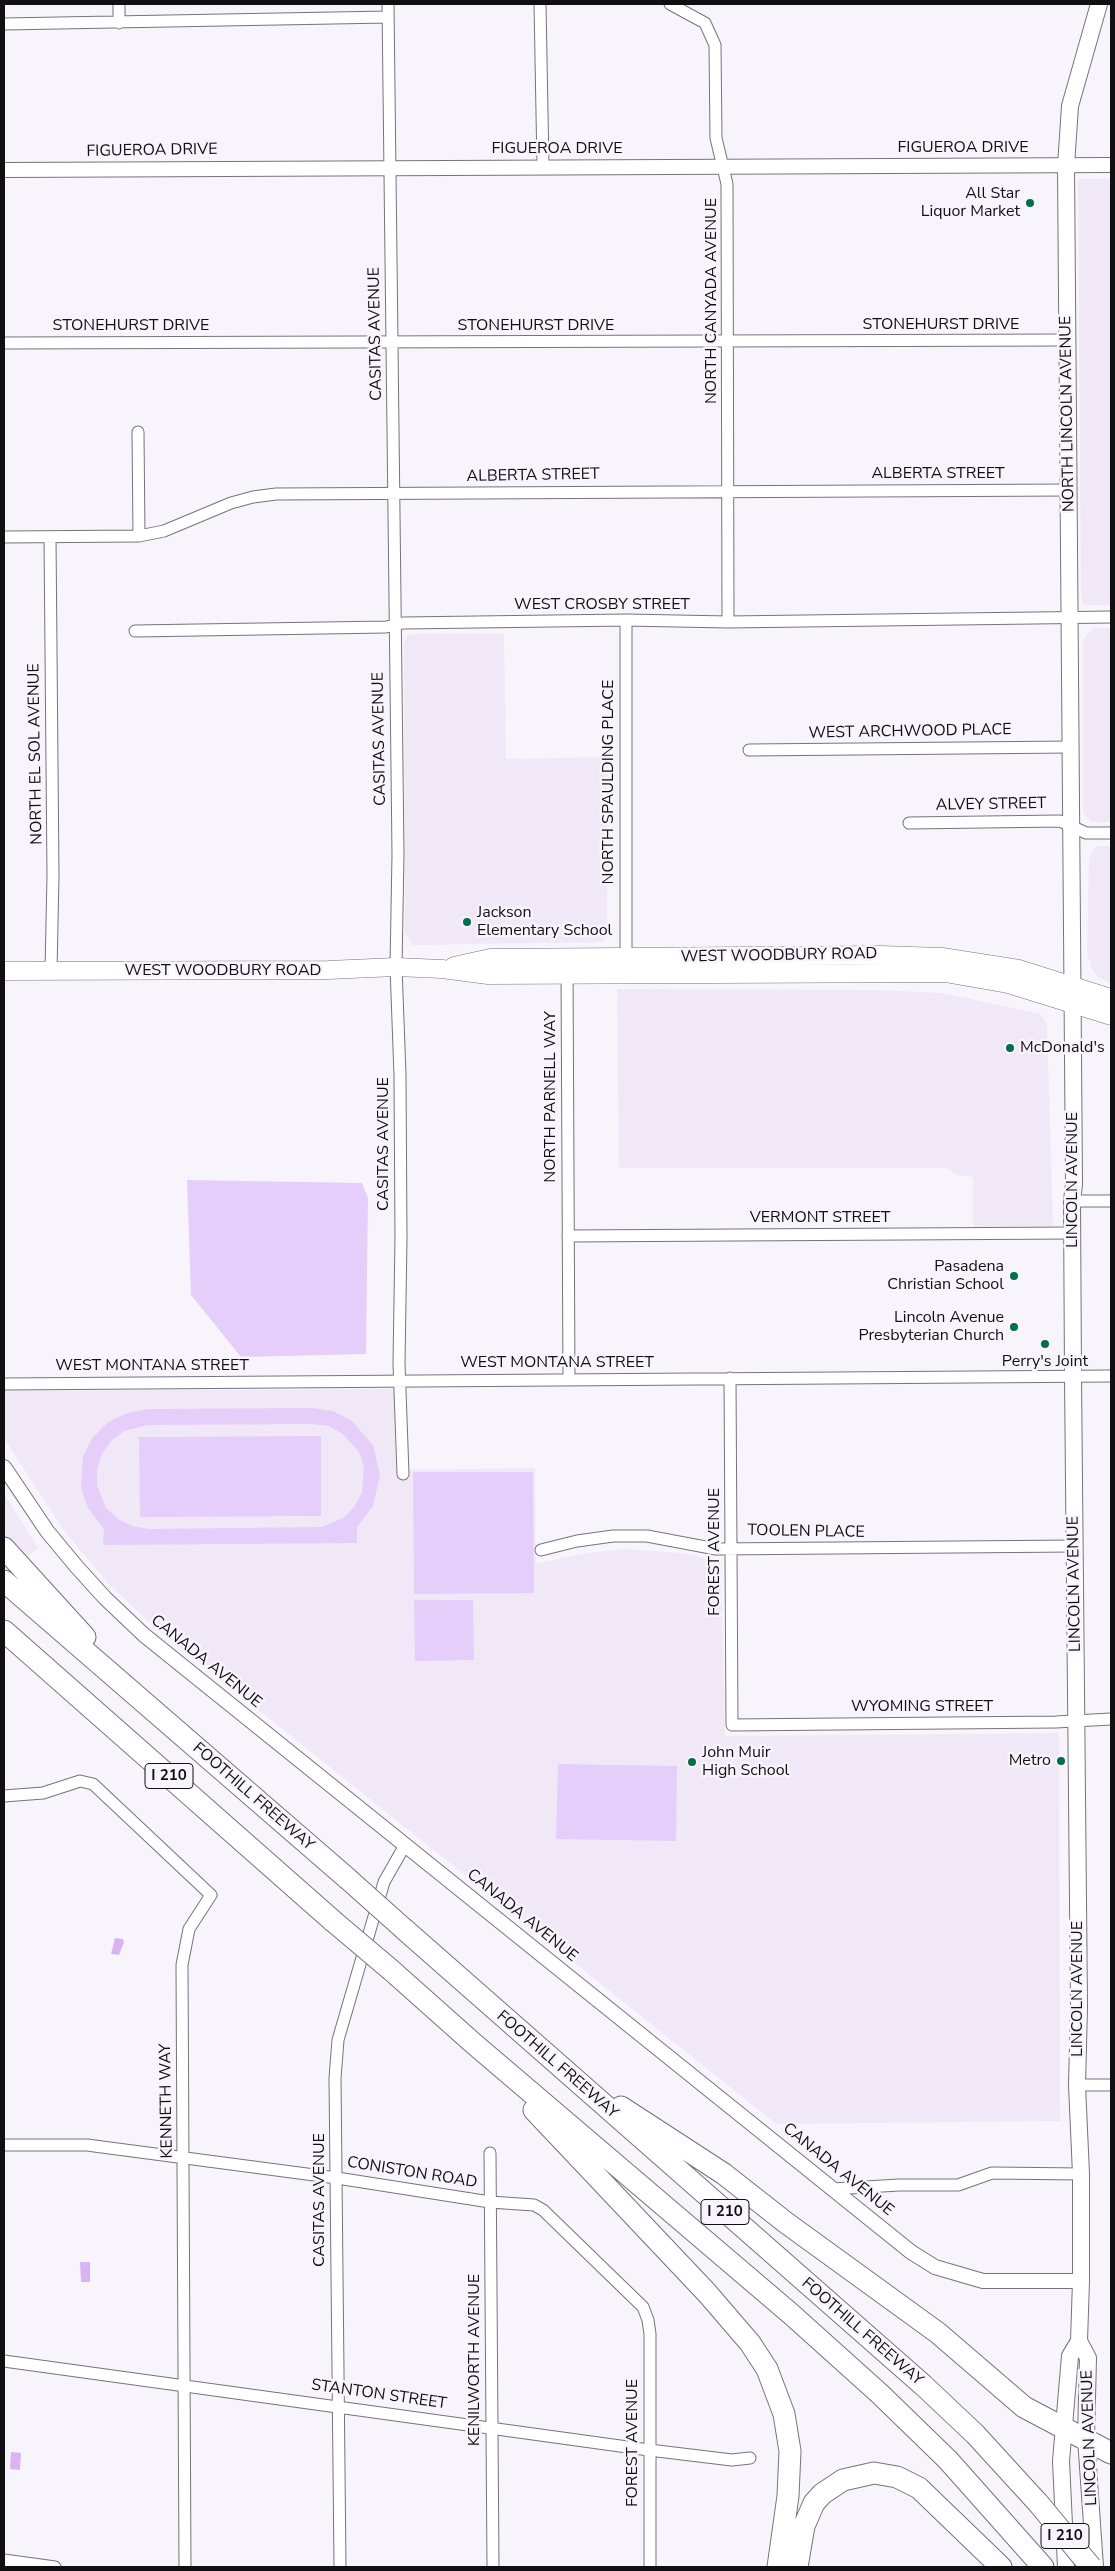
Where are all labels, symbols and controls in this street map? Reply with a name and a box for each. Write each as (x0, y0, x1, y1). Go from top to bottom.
street label: FIGUEROA DRIVE (898, 138, 1028, 158)
street label: FIGUEROA DRIVE (492, 139, 622, 159)
street label: FIGUEROA DRIVE (86, 140, 218, 162)
place label: All Star Liquor Market (921, 184, 1020, 222)
marker: All Star Liquor Market (1024, 197, 1036, 209)
street label: NORTH CANYADA AVENUE (702, 198, 722, 404)
street label: CASITAS AVENUE (365, 267, 387, 401)
street label: STONEHURST DRIVE (863, 315, 1019, 335)
street label: STONEHURST DRIVE (53, 316, 209, 336)
street label: STONEHURST DRIVE (458, 316, 614, 336)
street label: NORTH LINCOLN AVENUE (1057, 316, 1079, 512)
street label: ALBERTA STREET (871, 464, 1005, 484)
street label: ALBERTA STREET (466, 465, 600, 487)
street label: WEST CROSBY STREET (514, 595, 690, 615)
street label: NORTH EL SOL AVENUE (25, 663, 47, 845)
street label: CASITAS AVENUE (369, 672, 391, 806)
street label: NORTH SPAULDING PLACE (599, 680, 619, 884)
street label: WEST ARCHWOOD PLACE (808, 721, 1012, 743)
street label: ALVEY STREET (935, 794, 1047, 816)
place label: Jackson Elementary School (477, 903, 612, 941)
marker: Jackson Elementary School (461, 916, 473, 928)
street label: WEST WOODBURY ROAD (680, 945, 878, 967)
street label: WEST WOODBURY ROAD (125, 961, 321, 981)
street label: NORTH PARNELL WAY (541, 1011, 561, 1183)
place label: McDonald's (1020, 1038, 1105, 1058)
marker: McDonald's (1004, 1042, 1016, 1054)
street label: CASITAS AVENUE (374, 1077, 394, 1211)
street label: LINCOLN AVENUE (1063, 1112, 1083, 1248)
street label: VERMONT STREET (750, 1208, 890, 1228)
place label: Pasadena Christian School (887, 1257, 1004, 1295)
marker: Pasadena Christian School (1008, 1270, 1020, 1282)
place label: Lincoln Avenue Presbyterian Church (859, 1308, 1004, 1346)
marker: Lincoln Avenue Presbyterian Church (1008, 1321, 1020, 1333)
marker: Perry's Joint (1039, 1338, 1051, 1350)
place label: Perry's Joint (1002, 1352, 1088, 1372)
street label: WEST MONTANA STREET (460, 1353, 654, 1373)
street label: WEST MONTANA STREET (55, 1356, 249, 1376)
street label: FOREST AVENUE (705, 1488, 725, 1616)
street label: LINCOLN AVENUE (1064, 1516, 1086, 1652)
street label: TOOLEN PLACE (747, 1521, 865, 1543)
street label: CANADA AVENUE (147, 1611, 265, 1713)
street label: WYOMING STREET (851, 1697, 993, 1717)
street label: FOOTHILL FREEWAY (188, 1739, 318, 1855)
place label: John Muir High School (702, 1743, 789, 1781)
place label: Metro (1009, 1751, 1051, 1771)
marker: Metro (1055, 1755, 1067, 1767)
marker: John Muir High School (686, 1756, 698, 1768)
road number: I 210 (145, 1764, 193, 1788)
street label: CANADA AVENUE (463, 1865, 581, 1967)
street label: LINCOLN AVENUE (1068, 1921, 1088, 2057)
street label: FOOTHILL FREEWAY (492, 2007, 622, 2123)
street label: KENNETH WAY (156, 2043, 178, 2159)
street label: CANADA AVENUE (779, 2119, 897, 2221)
street label: CASITAS AVENUE (310, 2133, 330, 2267)
street label: CONISTON ROAD (345, 2153, 479, 2193)
road number: I 210 (701, 2200, 749, 2224)
street label: KENILWORTH AVENUE (465, 2274, 485, 2446)
street label: FOOTHILL FREEWAY (797, 2274, 927, 2390)
street label: LINCOLN AVENUE (1078, 2370, 1102, 2506)
street label: STANTON STREET (310, 2376, 448, 2414)
street label: FOREST AVENUE (623, 2379, 643, 2507)
road number: I 210 (1041, 2524, 1089, 2548)

